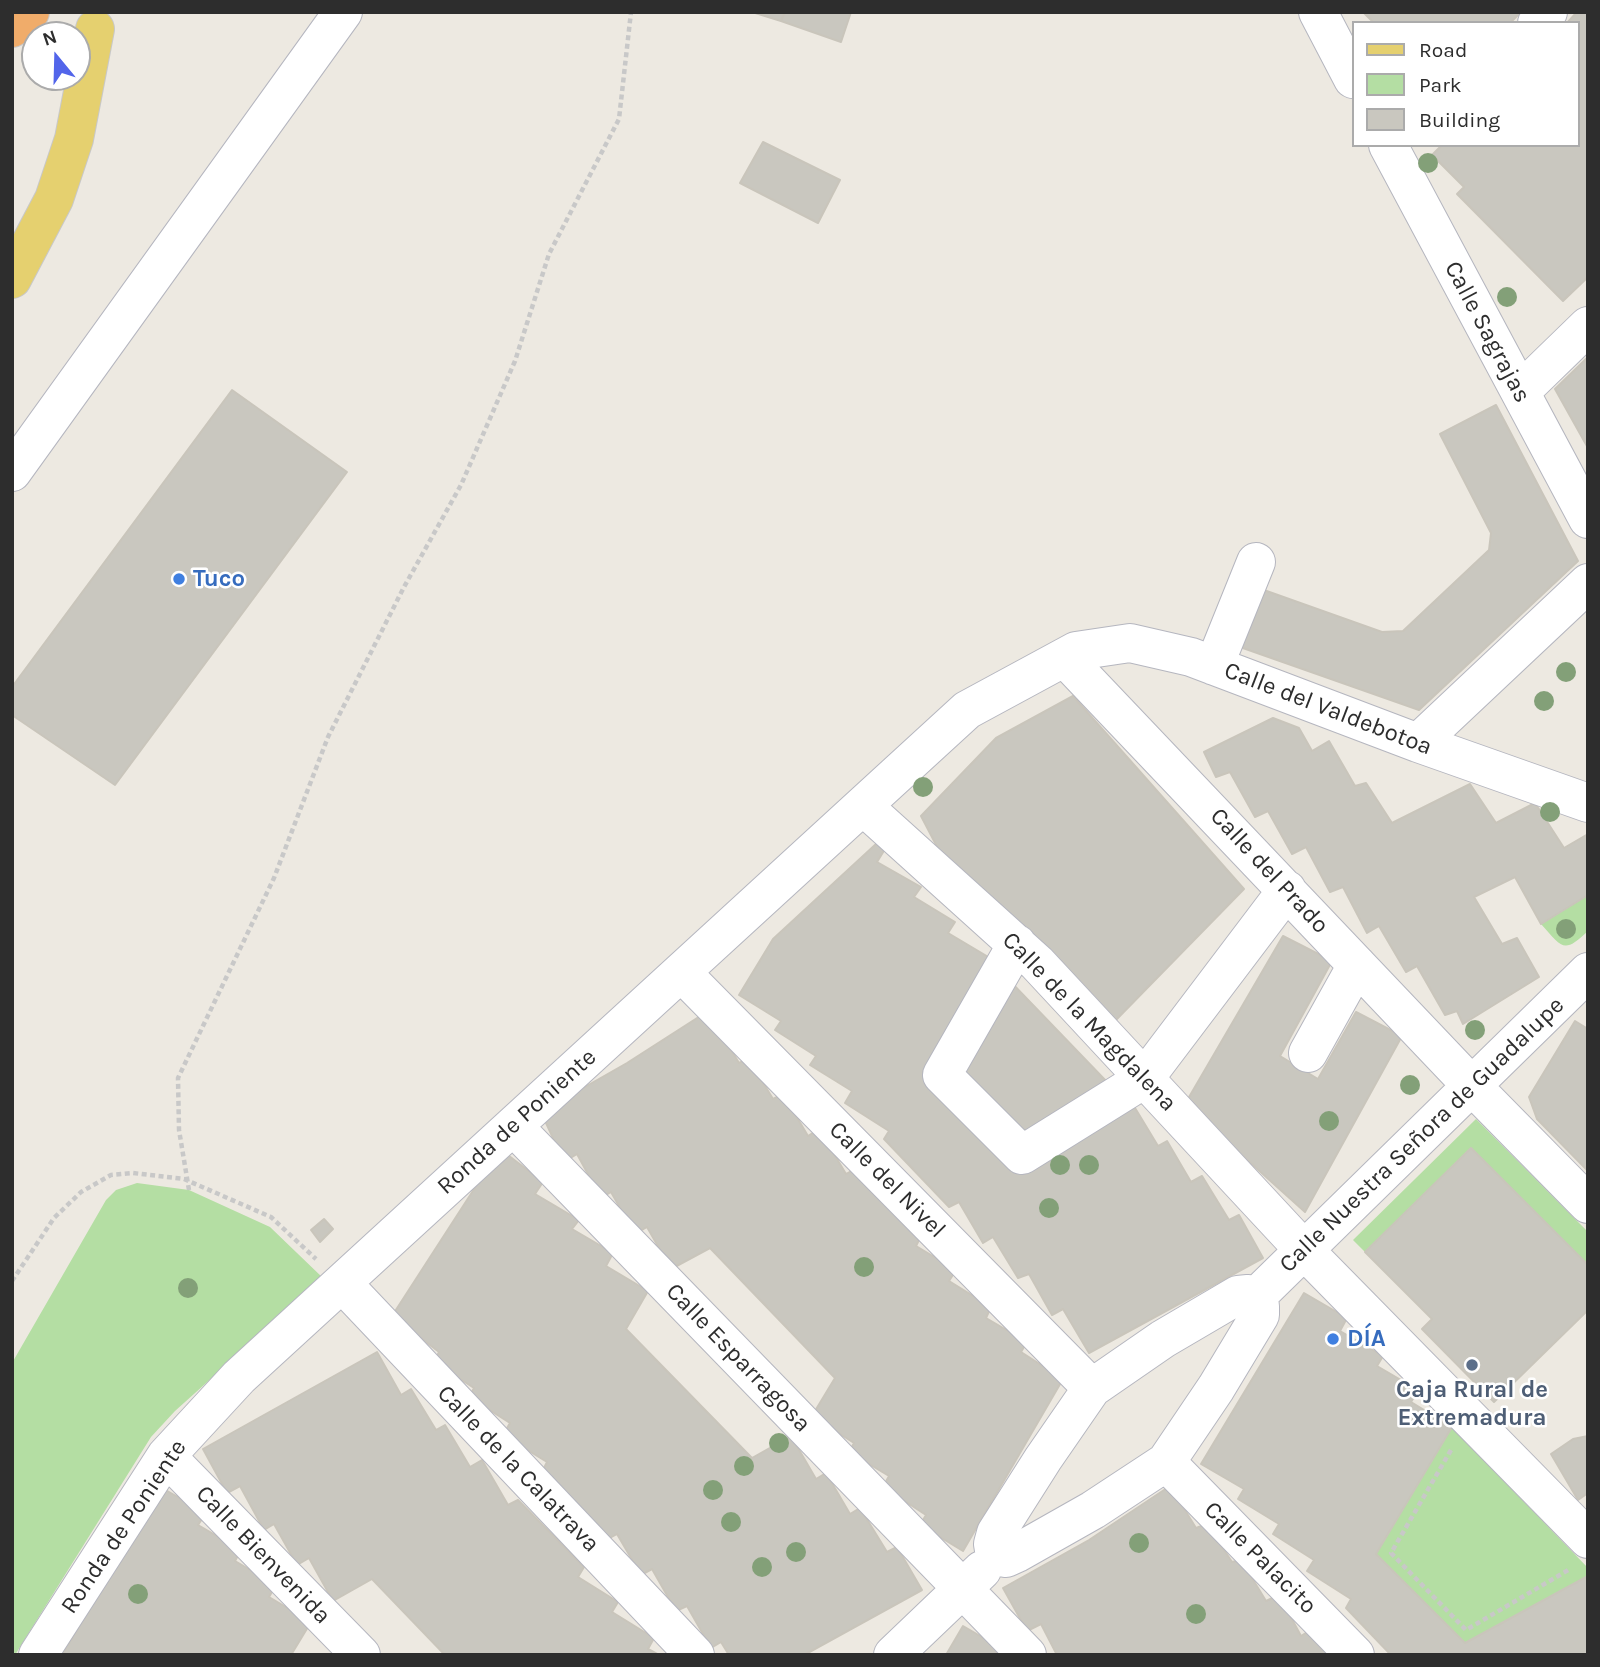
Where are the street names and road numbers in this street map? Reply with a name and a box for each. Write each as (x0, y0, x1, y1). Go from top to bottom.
street label: Calle Sagrajas (1438, 256, 1536, 408)
street label: Calle del Valdebotoa (1220, 656, 1436, 762)
street label: Calle del Prado (1204, 802, 1334, 940)
street label: Calle de la Magdalena (996, 926, 1182, 1118)
street label: Calle Nuestra Señora de Guadalupe (1274, 991, 1570, 1279)
street label: Ronda de Poniente (432, 1043, 602, 1201)
street label: Calle del Nivel (823, 1116, 951, 1244)
street label: Calle Esparragosa (660, 1278, 816, 1438)
street label: Calle de la Calatrava (431, 1379, 605, 1559)
street label: Ronda de Poniente (55, 1434, 193, 1620)
street label: Calle Bienvenida (190, 1480, 336, 1630)
street label: Calle Palacito (1198, 1496, 1322, 1620)

